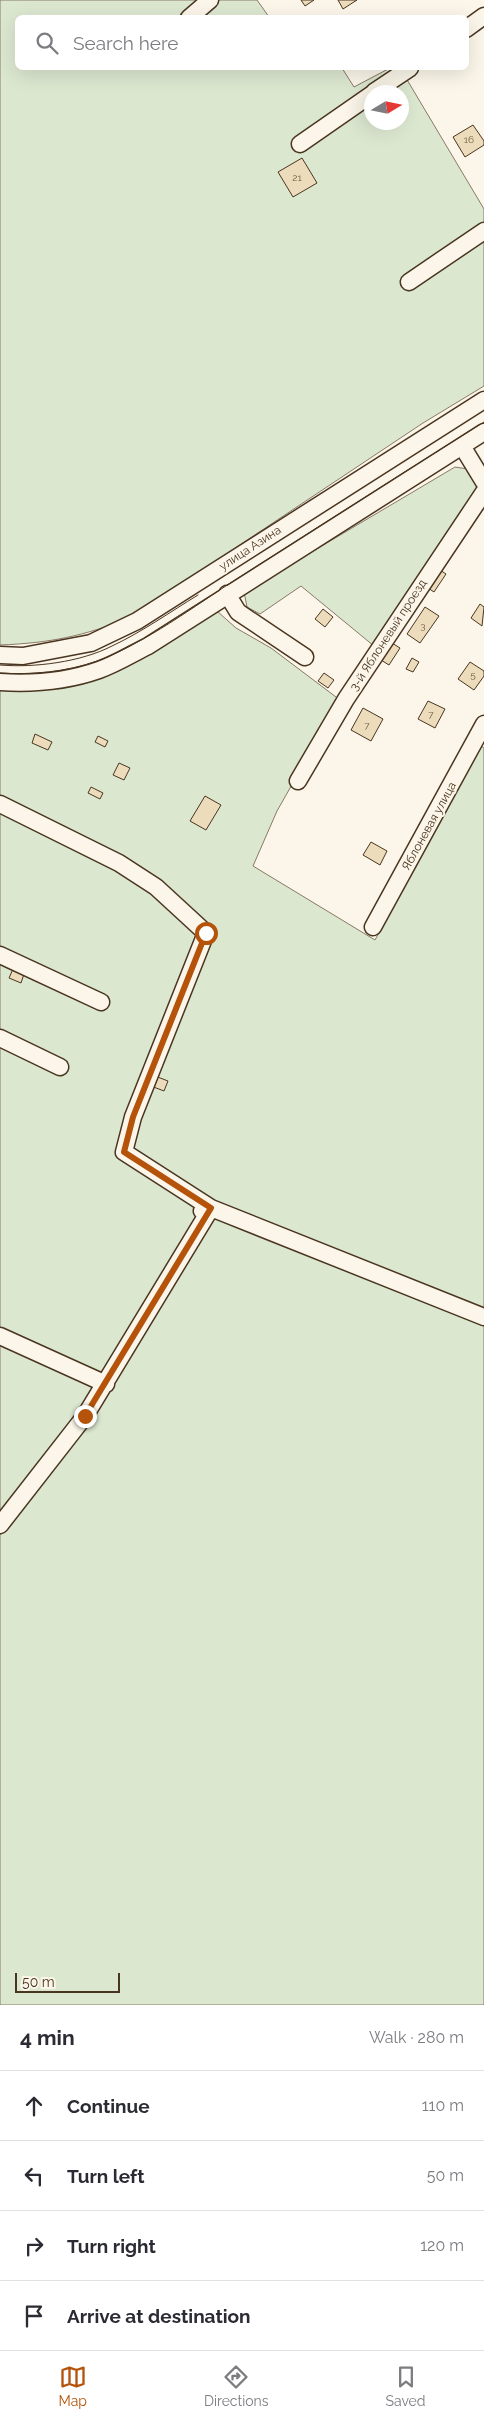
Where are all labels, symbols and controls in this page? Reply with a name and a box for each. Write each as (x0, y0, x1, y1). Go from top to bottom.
search box (15, 15, 469, 70)
icon: search (33, 29, 61, 57)
text: Search here (73, 32, 179, 54)
north arrow (364, 85, 409, 130)
house number: 16 (464, 134, 474, 145)
house number: 21 (292, 172, 302, 183)
street label: улица Азина (216, 523, 284, 573)
street label: 3-й Яблоневый проезд (347, 577, 429, 693)
house number: 3 (420, 620, 426, 631)
house number: 5 (470, 669, 476, 680)
house number: 7 (428, 709, 434, 720)
house number: 7 (364, 720, 370, 731)
street label: Яблоневая улица (399, 779, 459, 873)
route start (195, 922, 218, 945)
route end (74, 1405, 97, 1428)
scale bar (15, 1970, 120, 1993)
text: 50 m (22, 1974, 55, 1990)
text: 4 min (20, 2025, 75, 2050)
text: Walk · 280 m (369, 2028, 464, 2047)
icon: ahead (20, 2092, 48, 2120)
text: Continue (67, 2095, 150, 2117)
text: 110 m (422, 2096, 464, 2115)
icon: left (20, 2162, 48, 2190)
text: Turn left (67, 2165, 144, 2187)
text: 50 m (427, 2166, 464, 2185)
icon: right (20, 2232, 48, 2260)
text: Turn right (67, 2235, 156, 2257)
text: 120 m (420, 2236, 464, 2255)
icon: arrive (20, 2302, 48, 2330)
text: Arrive at destination (67, 2305, 251, 2327)
tab: Map (58, 2363, 87, 2409)
tab: Directions (204, 2363, 269, 2409)
tab: Saved (385, 2363, 426, 2409)

